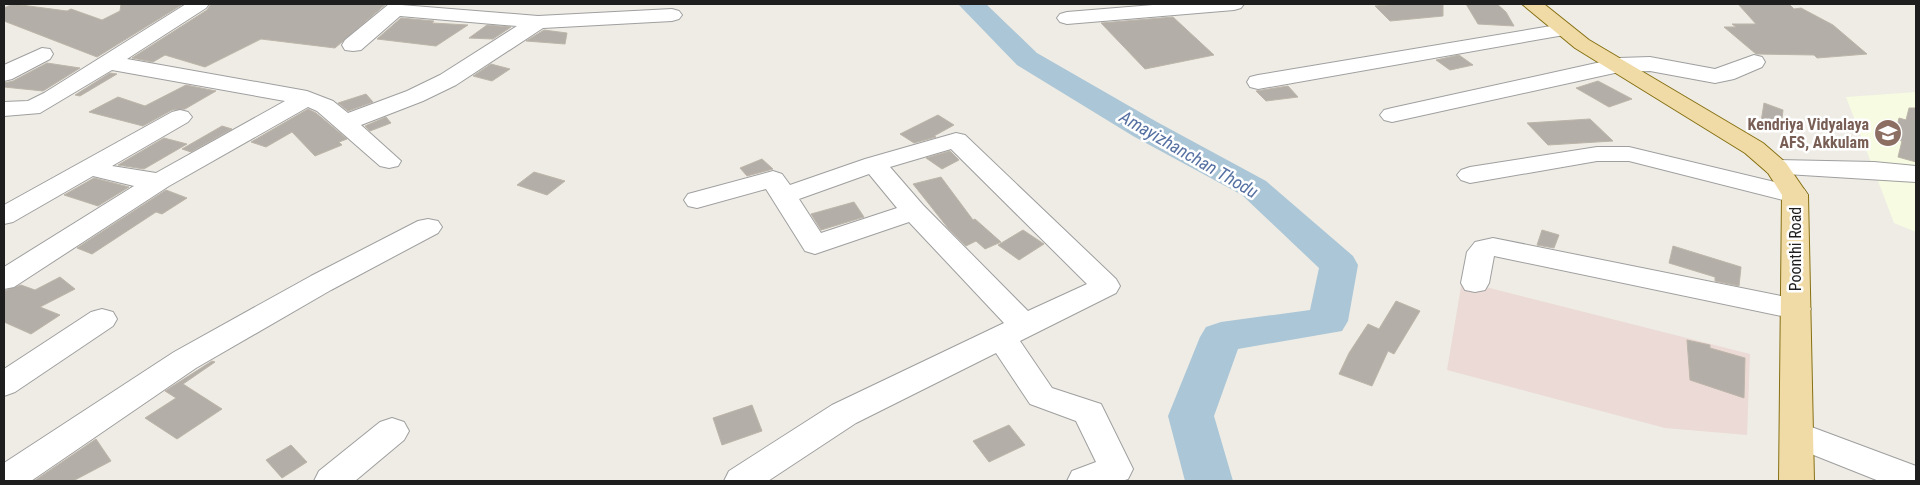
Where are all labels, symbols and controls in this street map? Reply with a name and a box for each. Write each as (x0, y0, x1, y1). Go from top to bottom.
water label: Amayizhanchan Thodu (1115, 105, 1262, 202)
place label: Kendriya Vidyalaya AFS, Akkulam (1748, 115, 1869, 152)
school or university icon: Kendriya Vidyalaya AFS, Akkulam (1873, 118, 1903, 148)
street label: Poonthi Road (1786, 207, 1805, 291)

